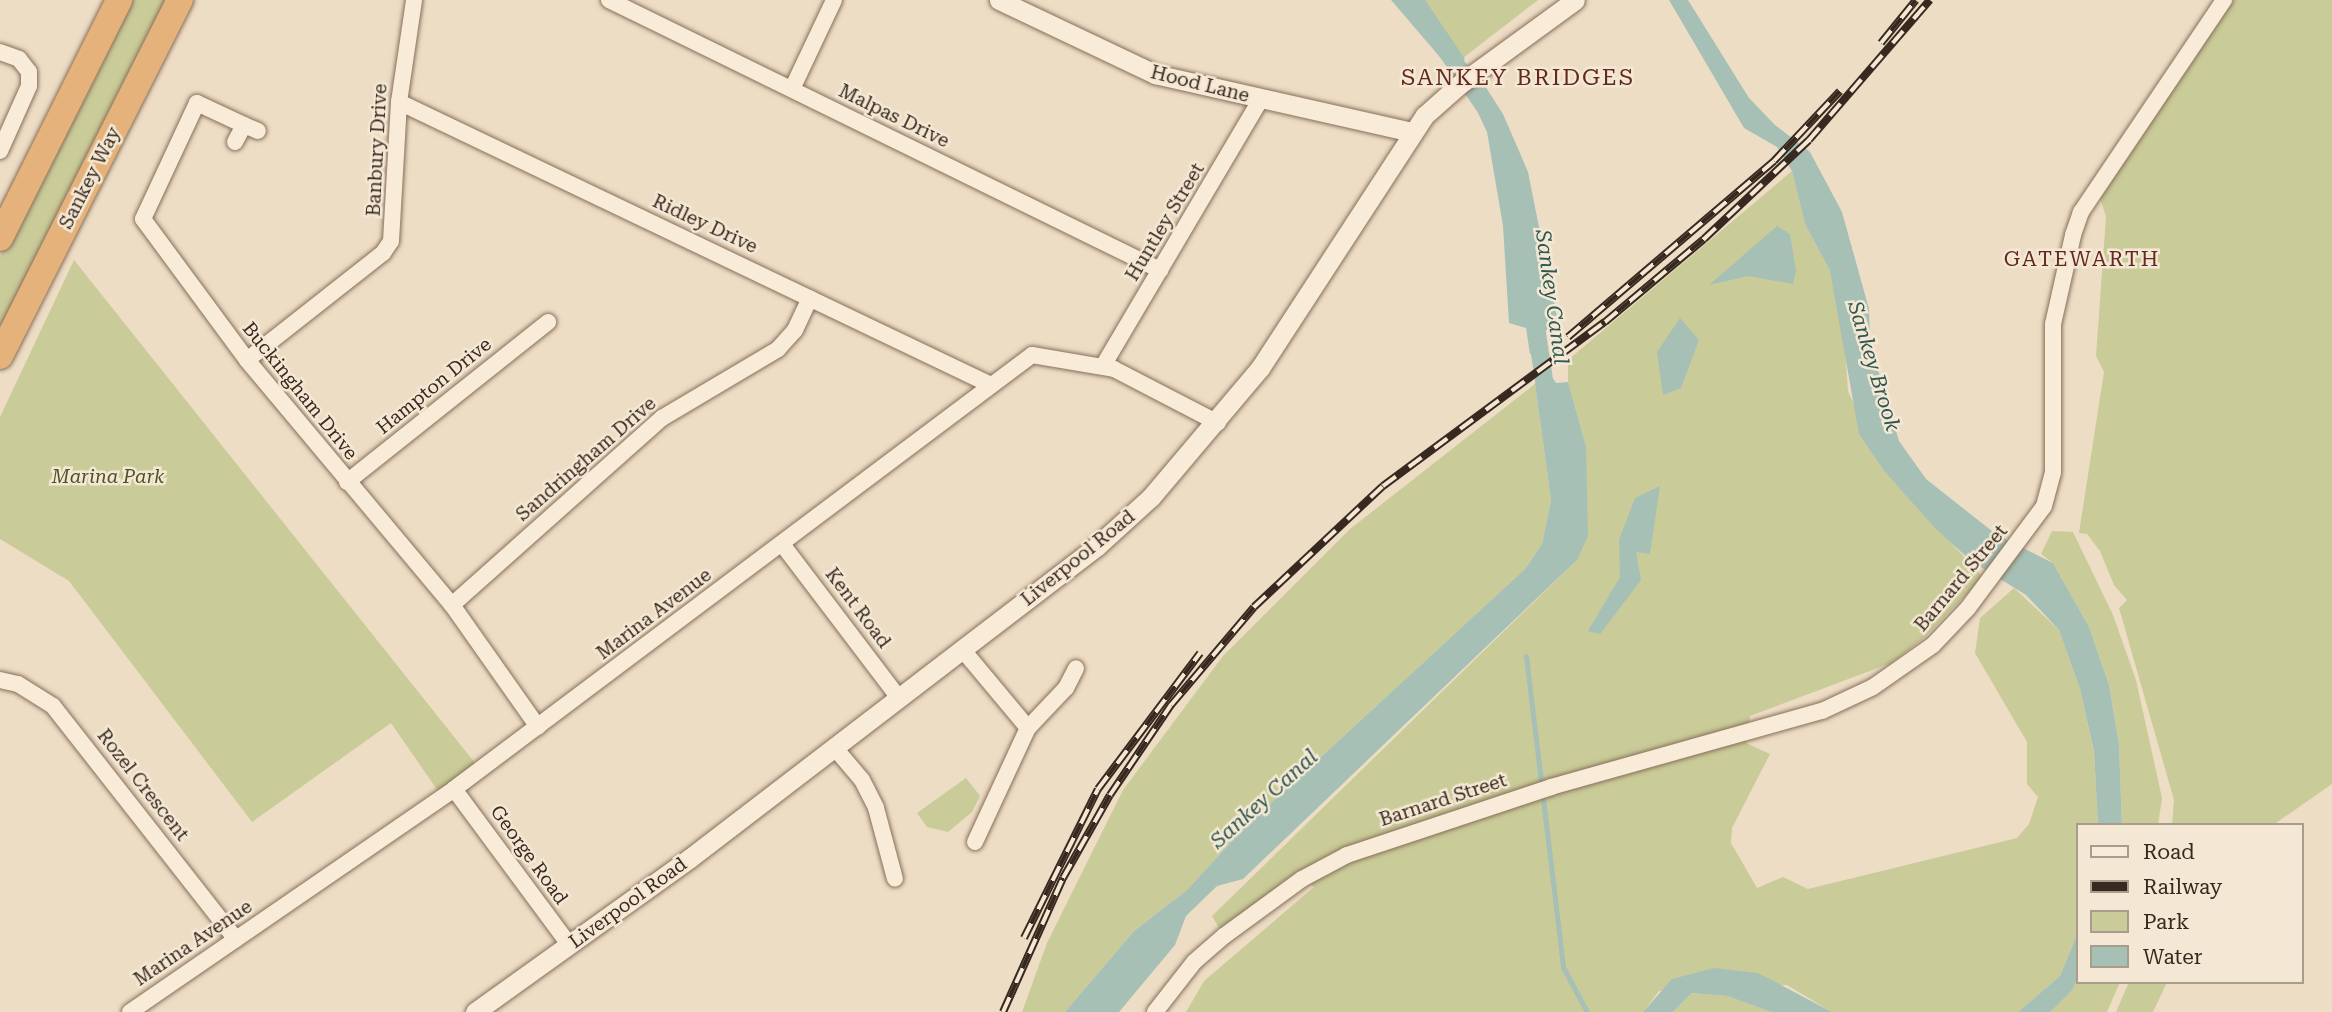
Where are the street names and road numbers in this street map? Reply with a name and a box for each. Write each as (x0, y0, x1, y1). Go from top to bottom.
street label: Hood Lane (1148, 61, 1252, 107)
street label: Malpas Drive (835, 79, 953, 153)
street label: Banbury Drive (362, 83, 392, 217)
street label: Sankey Way (55, 123, 125, 233)
street label: Huntley Street (1121, 159, 1209, 285)
street label: Ridley Drive (649, 190, 761, 258)
street label: Buckingham Drive (238, 318, 362, 464)
street label: Hampton Drive (372, 333, 496, 439)
street label: Sandringham Drive (511, 392, 661, 526)
street label: Liverpool Road (1017, 505, 1139, 611)
street label: Barnard Street (1910, 520, 2012, 636)
street label: Kent Road (820, 563, 896, 653)
street label: Marina Avenue (592, 564, 716, 664)
street label: Rozel Crescent (92, 725, 194, 845)
street label: Barnard Street (1377, 769, 1509, 831)
street label: George Road (485, 801, 573, 909)
street label: Liverpool Road (565, 853, 691, 953)
street label: Marina Avenue (130, 895, 256, 991)

